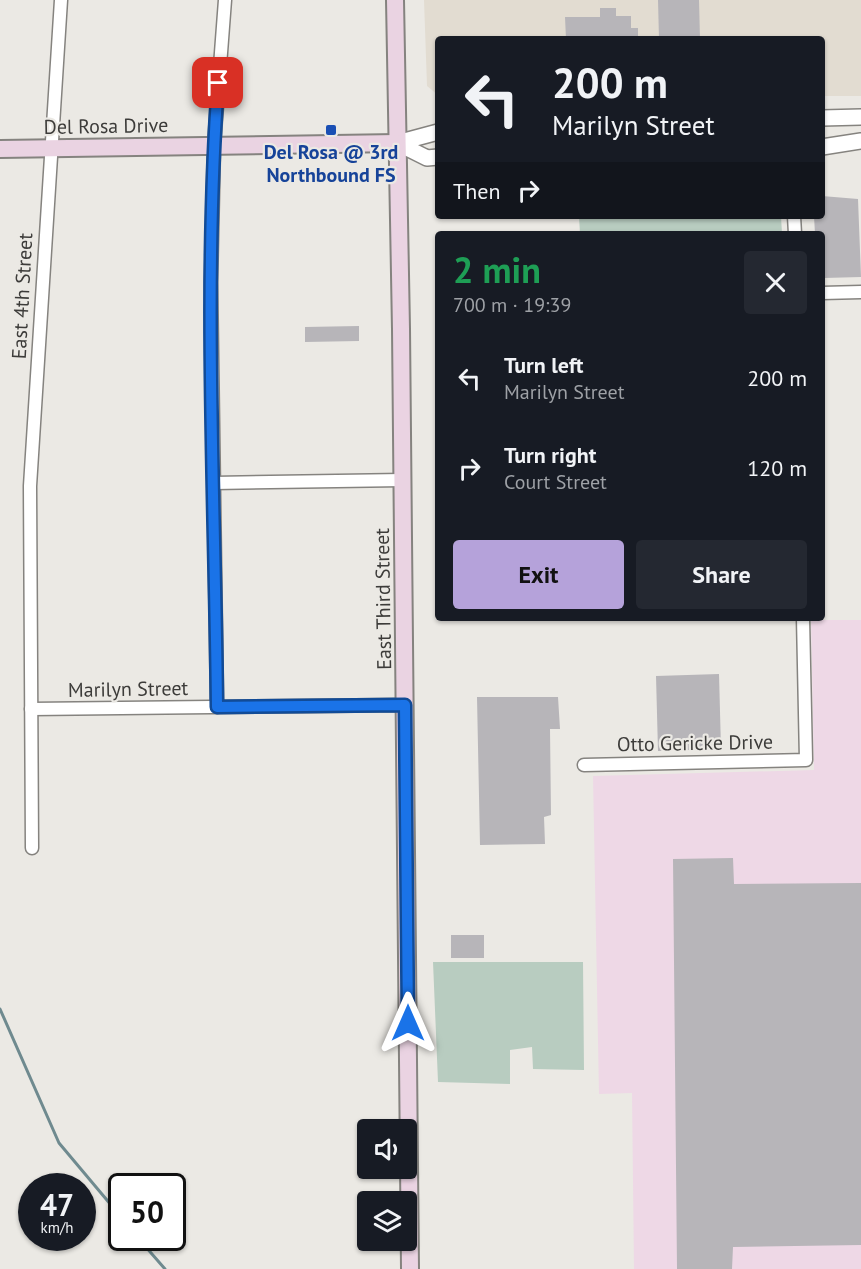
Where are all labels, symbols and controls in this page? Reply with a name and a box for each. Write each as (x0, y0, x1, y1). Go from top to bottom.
text: 200 m (552, 55, 668, 110)
pin (192, 57, 243, 108)
icon: left (453, 60, 531, 138)
icon: arrive (201, 66, 234, 99)
text: Marilyn Street (552, 108, 715, 142)
street label: Del Rosa Drive (43, 112, 169, 140)
marker: Del Rosa @ 3rd Northbound FS (324, 123, 338, 137)
place label: Del Rosa @ 3rd Northbound FS (264, 139, 398, 188)
icon: right (512, 174, 545, 207)
text: Then (453, 177, 500, 205)
street label: East 4th Street (6, 232, 38, 360)
text: 2 min (453, 246, 541, 293)
button: close (744, 251, 807, 314)
text: 700 m · 19:39 (453, 292, 571, 318)
text: Turn left (504, 351, 584, 379)
icon: left (453, 362, 486, 395)
text: 200 m (747, 364, 807, 392)
text: Marilyn Street (504, 379, 624, 405)
text: Turn right (504, 441, 596, 469)
icon: right (453, 452, 486, 485)
text: 120 m (747, 454, 807, 482)
text: Court Street (504, 469, 607, 495)
street label: East Third Street (369, 528, 397, 670)
button: Exit (453, 540, 624, 609)
button: Share (636, 540, 807, 609)
street label: Marilyn Street (68, 675, 189, 703)
street label: Otto Gericke Drive (617, 729, 773, 757)
position arrow (376, 991, 440, 1055)
map controls (357, 1119, 417, 1251)
button: sound (357, 1119, 417, 1179)
speed limit sign: 50 (108, 1173, 186, 1251)
text: 47 (40, 1185, 74, 1224)
button: layers (357, 1191, 417, 1251)
text: km/h (41, 1218, 73, 1237)

